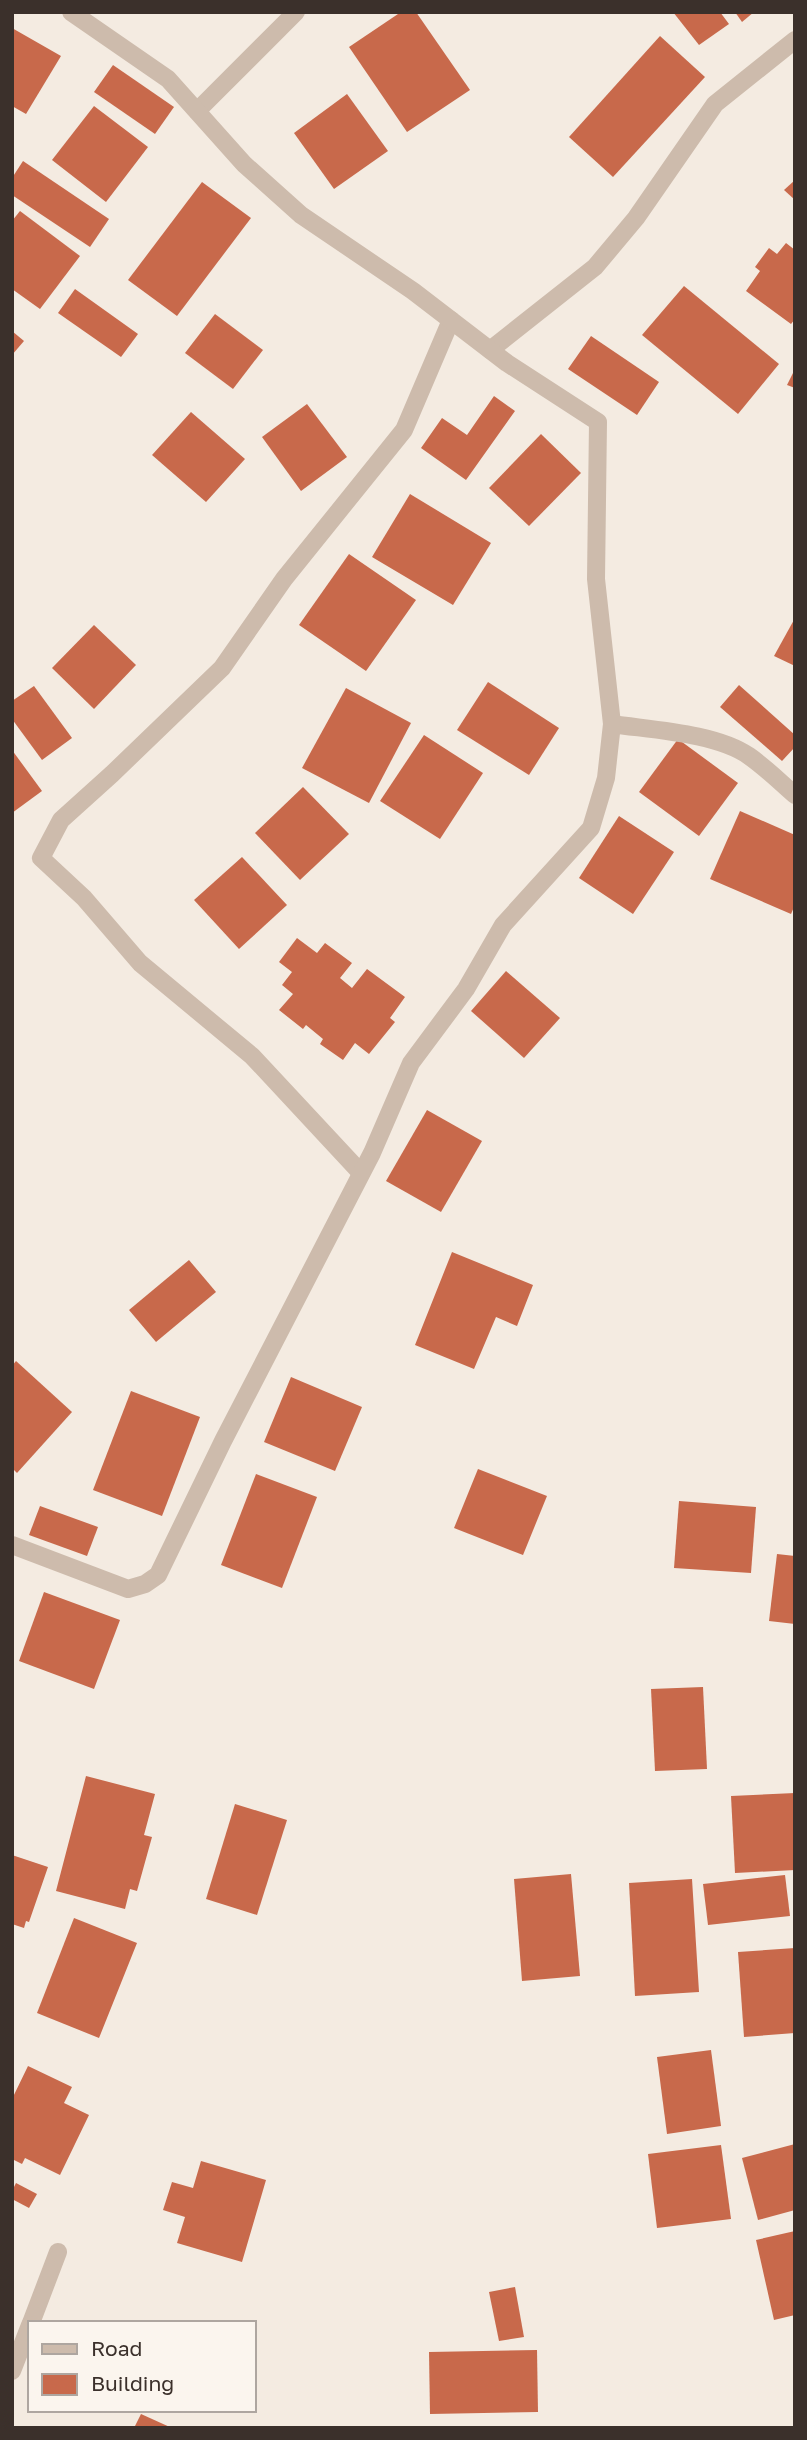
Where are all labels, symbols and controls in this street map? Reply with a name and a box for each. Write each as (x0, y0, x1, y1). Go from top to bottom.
legend (28, 2321, 256, 2412)
text: Road (91, 2335, 142, 2361)
text: Building (91, 2370, 174, 2396)

